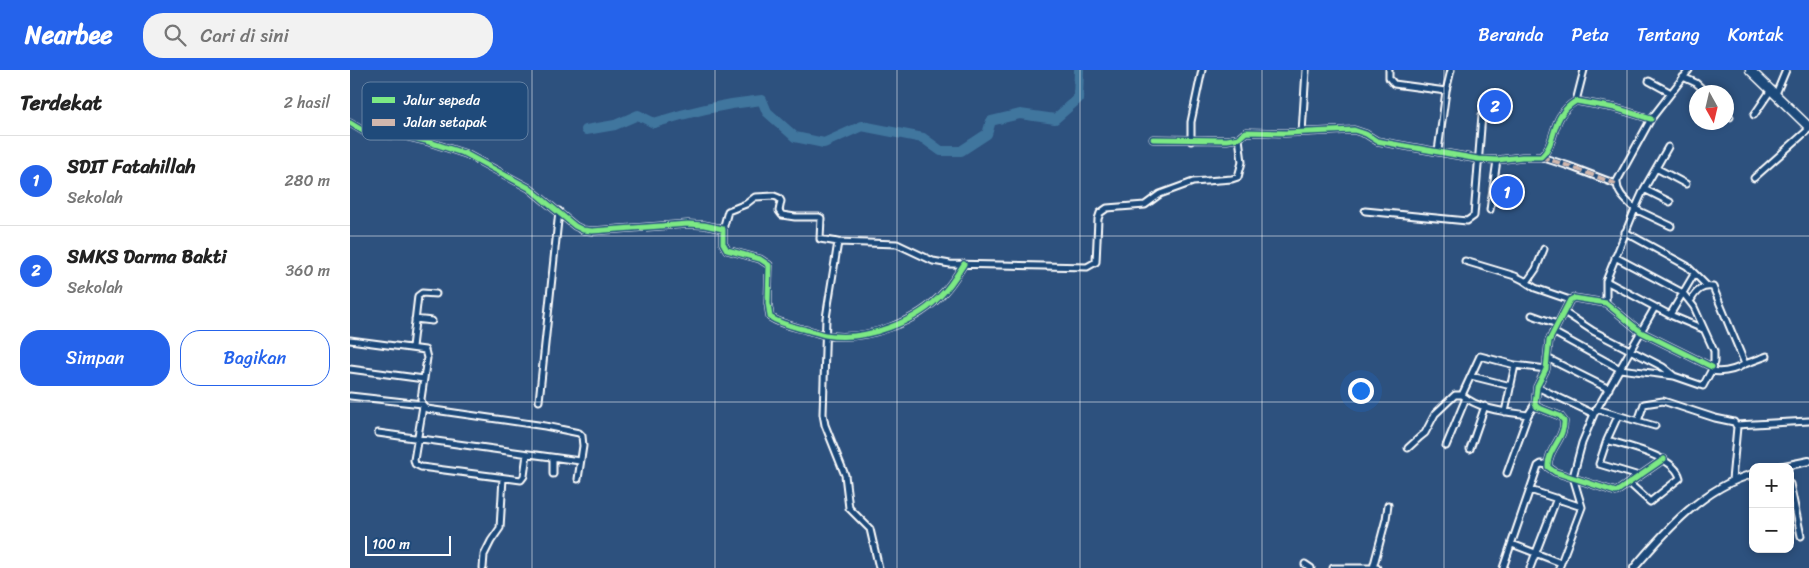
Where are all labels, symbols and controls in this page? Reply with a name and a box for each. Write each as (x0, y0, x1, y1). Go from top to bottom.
search box (143, 13, 493, 58)
text: Nearbee (25, 14, 113, 56)
text: Cari di sini (201, 19, 289, 52)
text: Beranda (1478, 19, 1544, 51)
text: Peta (1572, 19, 1609, 51)
text: Tentang (1637, 19, 1700, 51)
text: Kontak (1728, 19, 1784, 51)
icon: search (161, 21, 189, 49)
legend (362, 82, 528, 140)
text: Terdekat (20, 84, 102, 122)
north arrow (1689, 85, 1734, 130)
pin: 2 (1479, 87, 1511, 125)
text: 2 hasil (284, 88, 330, 117)
text: Jalur sepeda (403, 88, 481, 113)
text: Jalan setapak (403, 110, 487, 135)
text: SDIT Fatahillah (67, 150, 195, 183)
text: 1 (33, 166, 39, 195)
text: 280 m (285, 166, 330, 195)
pin: 1 (1491, 173, 1523, 211)
text: Sekolah (67, 183, 123, 212)
text: SMKS Darma Bakti (67, 240, 227, 273)
text: 2 (31, 256, 41, 285)
text: 360 m (286, 256, 330, 285)
text: Sekolah (67, 273, 123, 302)
button: Simpan (20, 330, 170, 386)
button: Bagikan (180, 330, 330, 386)
your location (1348, 378, 1374, 404)
map controls (1749, 463, 1794, 553)
button: + (1749, 463, 1794, 508)
button: − (1749, 508, 1794, 553)
text: 100 m (372, 532, 410, 557)
scale bar (365, 533, 451, 556)

